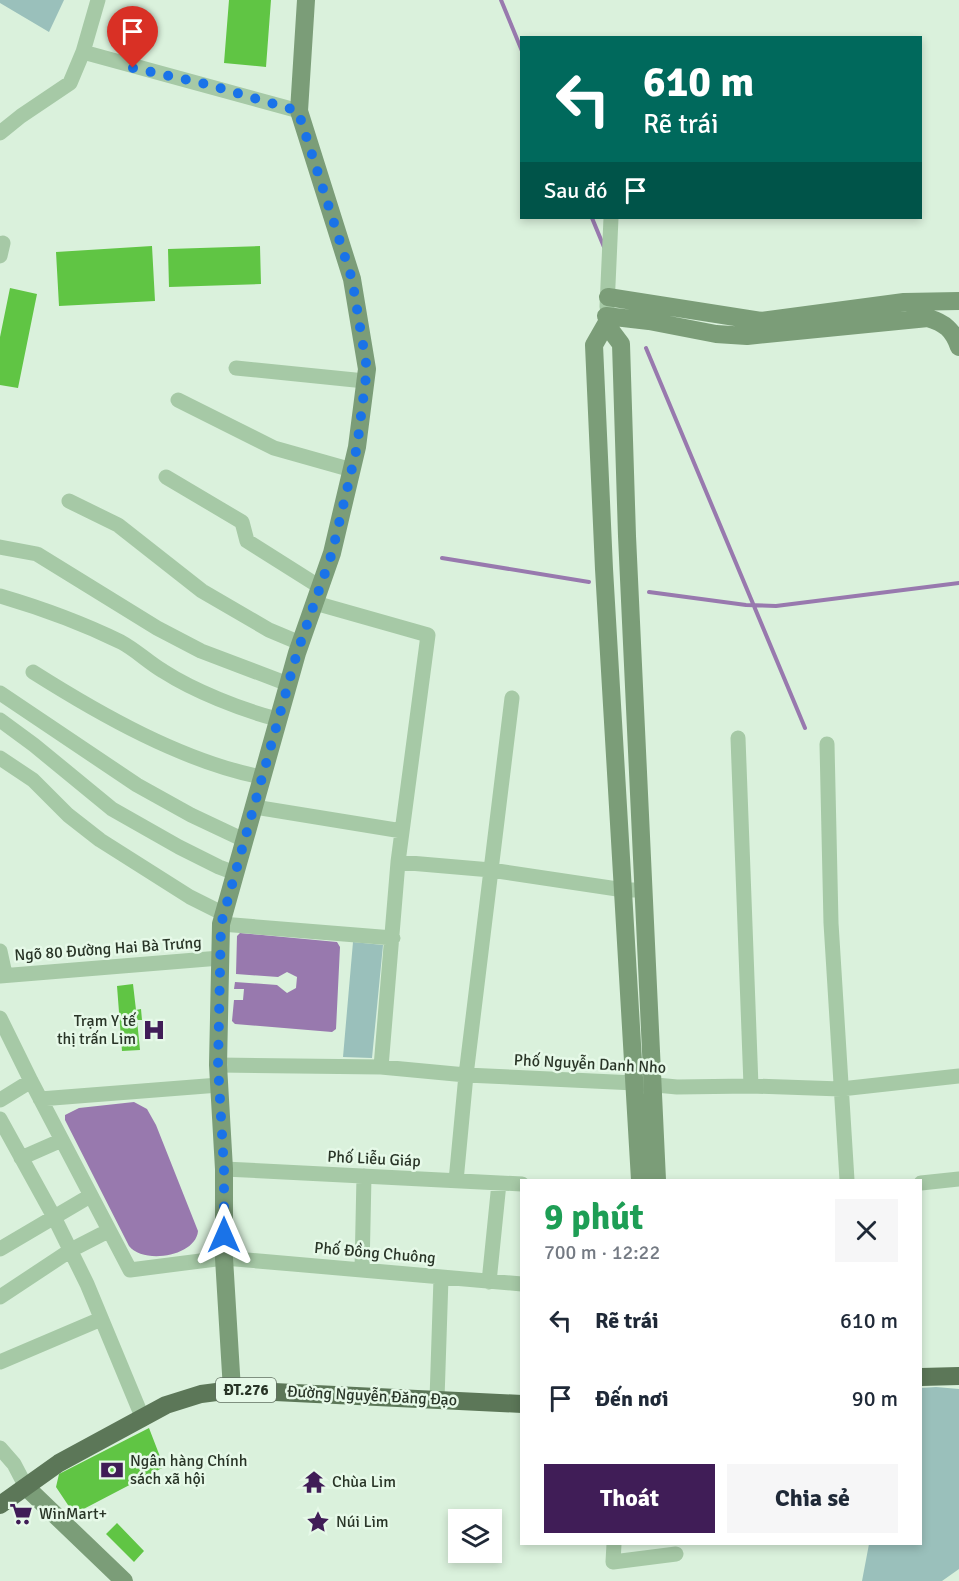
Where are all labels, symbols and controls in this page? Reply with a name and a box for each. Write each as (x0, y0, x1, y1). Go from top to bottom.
pin (107, 6, 158, 68)
icon: arrive (116, 15, 149, 48)
text: 610 m (643, 57, 754, 108)
icon: left (544, 60, 622, 138)
text: Rẽ trái (643, 108, 719, 141)
icon: arrive (619, 174, 652, 207)
text: Sau đó (544, 177, 607, 204)
street label: Ngõ 80 Đường Hai Bà Trưng (14, 932, 202, 966)
place label: Trạm Y tế thị trấn Lim (57, 1011, 137, 1049)
hospital icon: Trạm Y tế thị trấn Lim (141, 1017, 167, 1043)
street label: Phố Nguyễn Danh Nho (513, 1050, 667, 1078)
street label: Phố Liễu Giáp (327, 1147, 421, 1171)
text: 9 phút (544, 1195, 644, 1240)
button: close (835, 1199, 898, 1262)
position arrow (192, 1203, 256, 1267)
street label: Phố Đồng Chuông (313, 1238, 437, 1268)
text: 700 m · 12:22 (544, 1240, 660, 1265)
icon: left (544, 1304, 577, 1337)
text: Rẽ trái (595, 1307, 659, 1334)
text: 610 m (840, 1307, 898, 1334)
road number: ĐT.276 (216, 1378, 276, 1402)
street label: Đường Nguyễn Đăng Đạo (286, 1382, 458, 1410)
icon: arrive (544, 1382, 577, 1415)
text: Đến nơi (595, 1385, 669, 1412)
text: 90 m (852, 1385, 898, 1412)
place label: Ngân hàng Chính sách xã hội (130, 1451, 247, 1489)
bank icon: Ngân hàng Chính sách xã hội (99, 1457, 125, 1483)
button: Thoát (544, 1464, 715, 1533)
button: Chia sẻ (727, 1464, 898, 1533)
temple icon: Chùa Lim (301, 1469, 327, 1495)
place label: Chùa Lim (332, 1472, 396, 1492)
supermarket icon: WinMart+ (8, 1501, 34, 1527)
place label: WinMart+ (39, 1504, 107, 1524)
place icon: Núi Lim (305, 1509, 331, 1535)
map controls (448, 1509, 502, 1563)
button: layers (448, 1509, 502, 1563)
place label: Núi Lim (336, 1512, 389, 1532)

